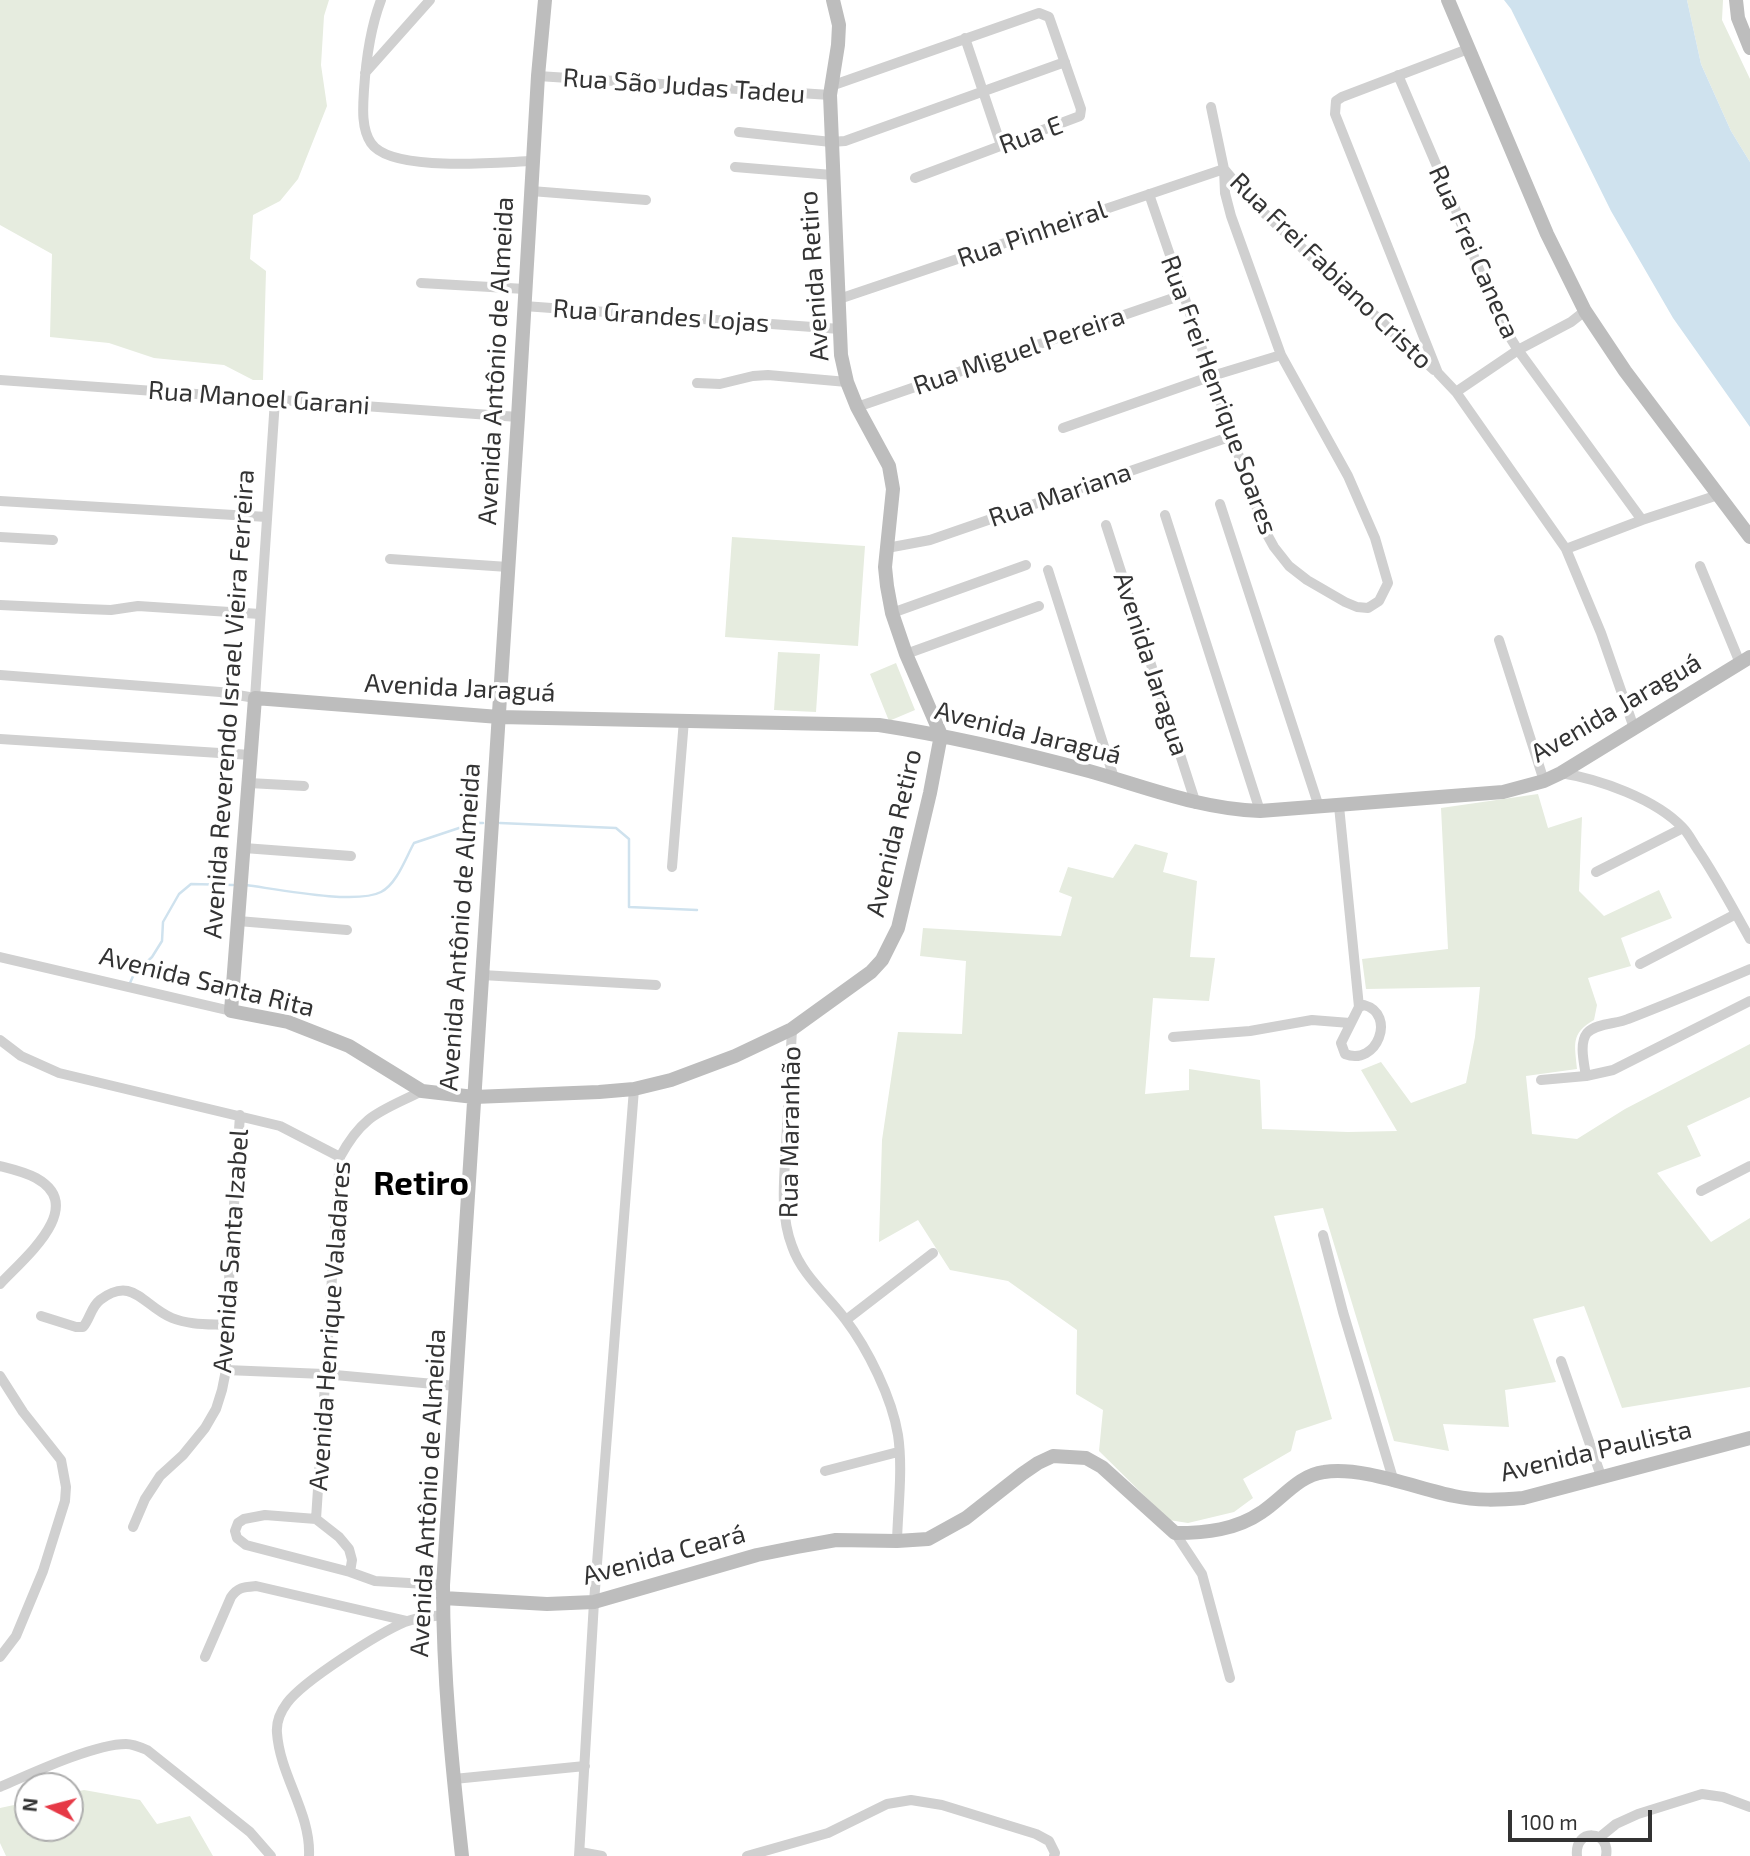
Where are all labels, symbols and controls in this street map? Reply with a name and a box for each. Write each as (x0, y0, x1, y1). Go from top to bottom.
street label: Rua São Judas Tadeu (562, 62, 806, 110)
street label: Rua E (995, 109, 1067, 161)
street label: Rua Frei Caneca (1422, 161, 1526, 343)
street label: Rua Frei Fabiano Cristo (1223, 166, 1439, 376)
street label: Avenida Retiro (792, 190, 836, 362)
street label: Rua Pinheiral (953, 194, 1111, 274)
street label: Avenida Antônio de Almeida (472, 196, 520, 526)
street label: Rua Frei Henrique Soares (1154, 251, 1284, 539)
street label: Rua Grandes Lojas (552, 293, 770, 339)
street label: Rua Miguel Pereira (909, 300, 1129, 402)
street label: Rua Manoel Garani (147, 375, 371, 421)
street label: Rua Mariana (985, 456, 1135, 534)
street label: Avenida Reverendo Israel Vieira Ferreira (197, 468, 261, 940)
street label: Avenida Jaragua (1107, 568, 1195, 760)
street label: Avenida Jaraguá (1525, 647, 1707, 769)
street label: Avenida Jaraguá (364, 667, 556, 709)
street label: Avenida Jaraguá (931, 695, 1125, 771)
street label: Avenida Retiro (860, 746, 928, 920)
street label: Avenida Antônio de Almeida (433, 762, 487, 1092)
street label: Avenida Santa Rita (96, 940, 318, 1024)
street label: Rua Maranhão (773, 1046, 807, 1218)
street label: Avenida Santa Izabel (207, 1128, 255, 1374)
street label: Avenida Henrique Valadares (303, 1160, 357, 1492)
district label: Retiro (373, 1164, 469, 1204)
street label: Avenida Antônio de Almeida (404, 1328, 452, 1658)
street label: Avenida Paulista (1497, 1414, 1695, 1488)
street label: Avenida Ceará (579, 1518, 749, 1592)
north arrow (14, 1772, 84, 1842)
text: N (17, 1797, 42, 1813)
scale bar (1512, 1797, 1656, 1841)
text: 100 m (1521, 1809, 1578, 1834)

